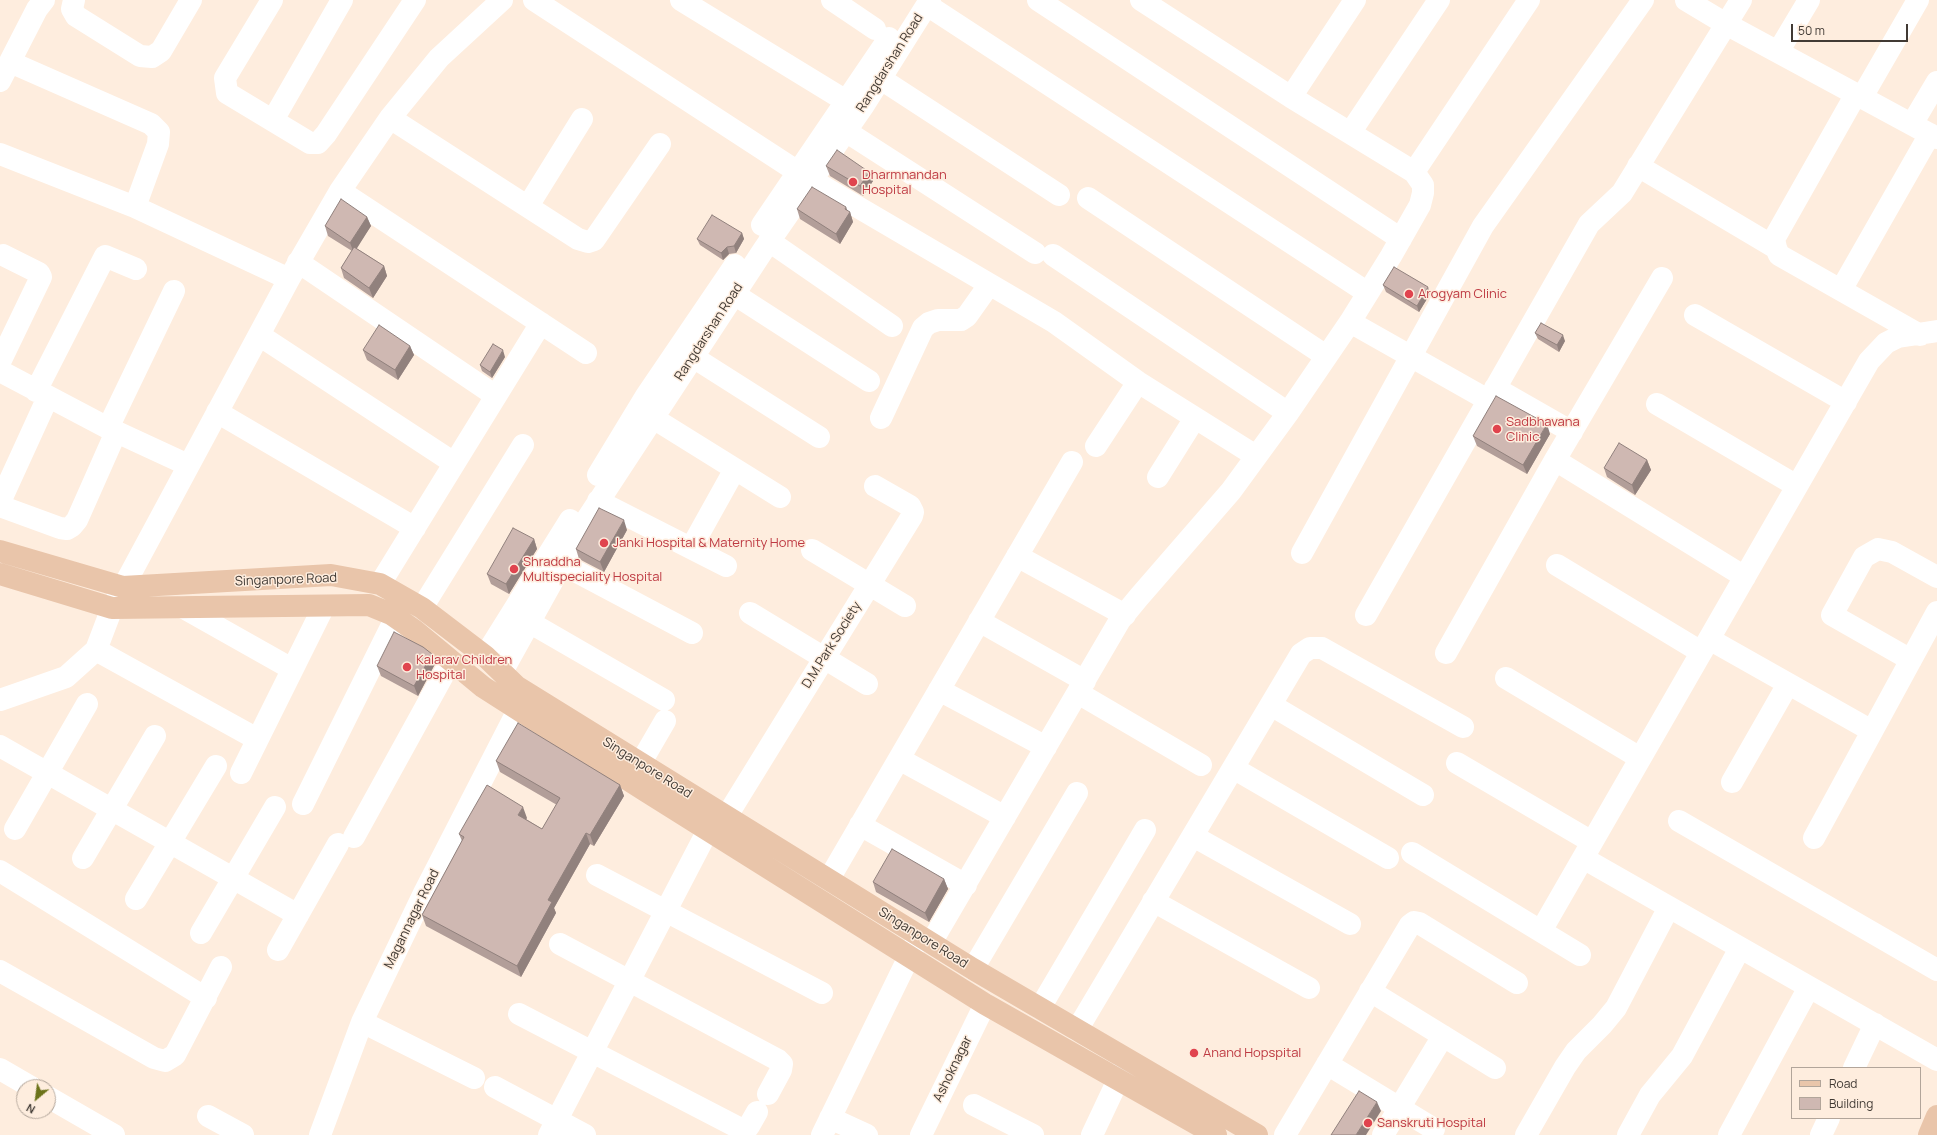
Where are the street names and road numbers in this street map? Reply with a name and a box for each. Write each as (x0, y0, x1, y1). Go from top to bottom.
street label: Rangdarshan Road (853, 11, 927, 115)
street label: Rangdarshan Road (672, 280, 746, 384)
street label: Singanpore Road (235, 570, 337, 590)
street label: D.M.Park Society (799, 599, 865, 691)
street label: Singanpore Road (599, 734, 695, 802)
street label: Magannagar Road (381, 867, 443, 971)
street label: Singanpore Road (875, 904, 971, 972)
street label: Ashoknagar (930, 1033, 976, 1105)

